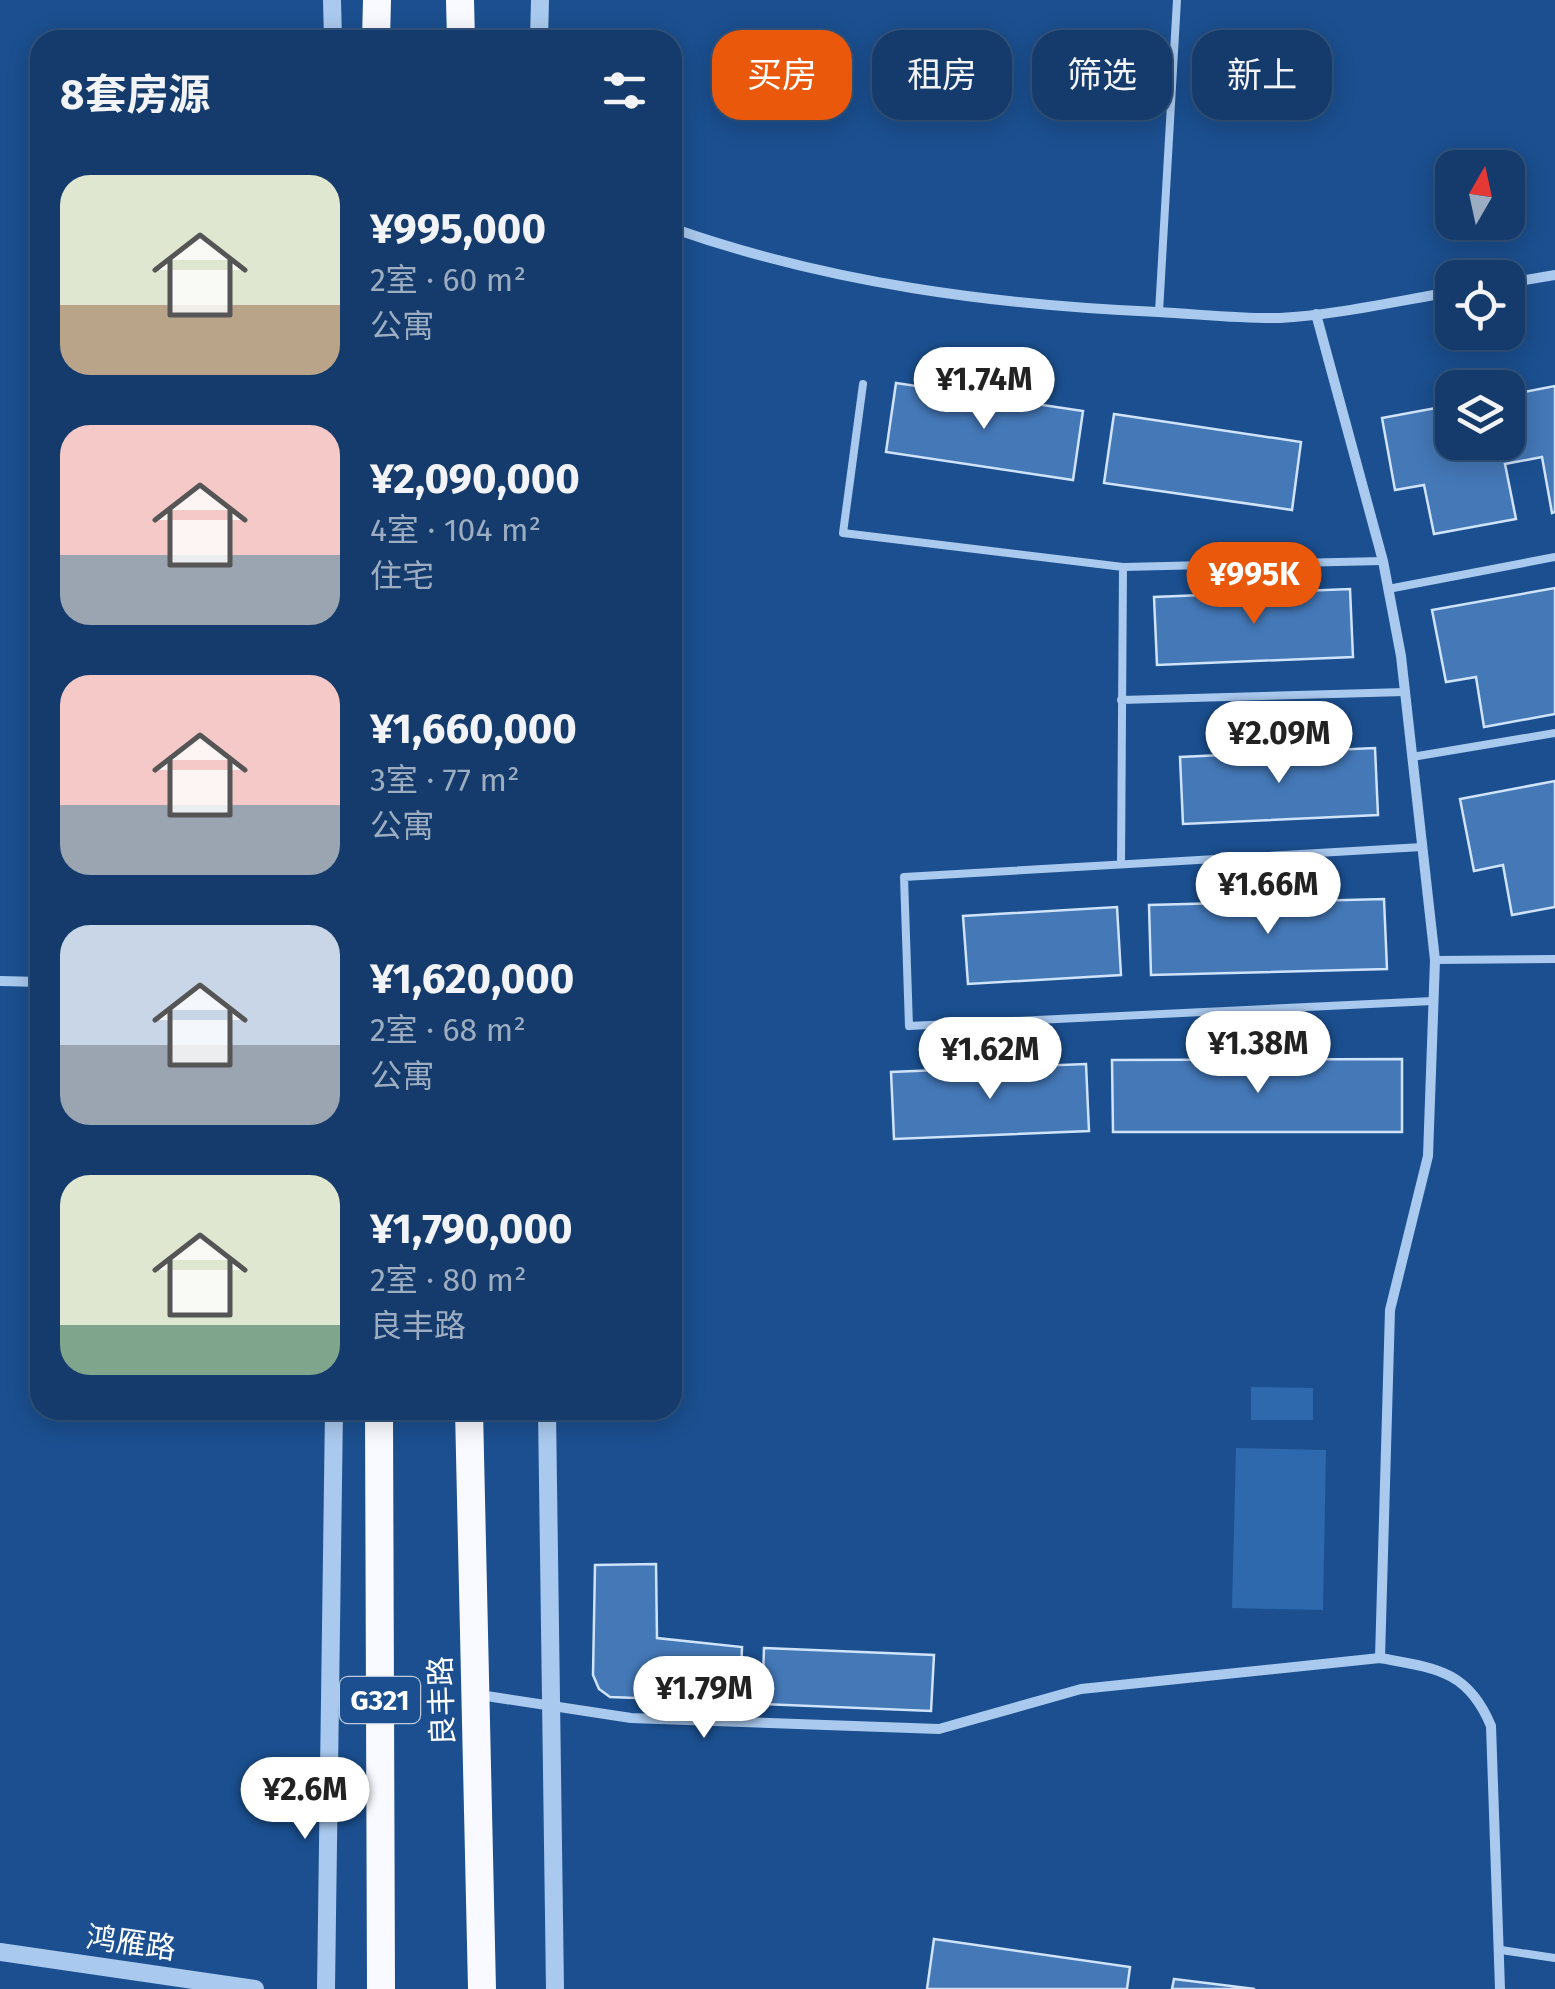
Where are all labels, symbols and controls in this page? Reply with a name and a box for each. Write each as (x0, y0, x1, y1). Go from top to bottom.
chip: 买房 (712, 30, 852, 120)
chip: 租房 (872, 30, 1012, 120)
chip: 筛选 (1032, 30, 1172, 120)
chip: 新上 (1192, 30, 1332, 120)
icon: filters (597, 63, 652, 118)
text: 8套房源 (60, 70, 210, 120)
north arrow (1435, 150, 1525, 240)
map controls (1435, 150, 1525, 460)
text: ¥995,000 (370, 204, 546, 254)
icon: home (140, 215, 260, 335)
button: locate (1435, 260, 1525, 350)
text: 2室 · 60 m² (370, 261, 526, 299)
text: 公寓 (370, 307, 434, 345)
pin: ¥1.74M (903, 347, 1065, 432)
text: ¥1.74M (936, 360, 1032, 398)
button: layers (1435, 370, 1525, 460)
text: ¥2,090,000 (370, 454, 580, 504)
icon: home (140, 465, 260, 585)
text: 4室 · 104 m² (370, 511, 541, 549)
pin: ¥995K (1184, 542, 1324, 627)
text: ¥995K (1209, 555, 1299, 593)
text: 住宅 (370, 557, 434, 595)
pin: ¥2.09M (1198, 701, 1360, 786)
text: ¥1,660,000 (370, 704, 577, 754)
text: ¥2.09M (1228, 714, 1330, 752)
icon: home (140, 715, 260, 835)
text: 3室 · 77 m² (370, 761, 520, 799)
text: 公寓 (370, 807, 434, 845)
pin: ¥1.66M (1187, 852, 1349, 937)
text: ¥1.66M (1218, 865, 1318, 903)
text: ¥1,620,000 (370, 954, 574, 1004)
icon: home (140, 965, 260, 1085)
text: 2室 · 68 m² (370, 1011, 526, 1049)
pin: ¥1.38M (1177, 1011, 1339, 1096)
pin: ¥1.62M (909, 1017, 1071, 1102)
text: ¥1.38M (1208, 1024, 1308, 1062)
text: ¥1.62M (941, 1030, 1039, 1068)
text: 公寓 (370, 1057, 434, 1095)
text: ¥1,790,000 (370, 1204, 573, 1254)
icon: home (140, 1215, 260, 1335)
text: 2室 · 80 m² (370, 1261, 527, 1299)
text: 良丰路 (370, 1307, 466, 1345)
street label: 良丰路 (422, 1655, 462, 1747)
pin: ¥1.79M (623, 1656, 785, 1741)
text: ¥1.79M (655, 1669, 753, 1707)
road number: G321 (340, 1677, 420, 1723)
pin: ¥2.6M (235, 1757, 375, 1842)
text: ¥2.6M (263, 1770, 347, 1808)
street label: 鸿雁路 (84, 1919, 178, 1967)

